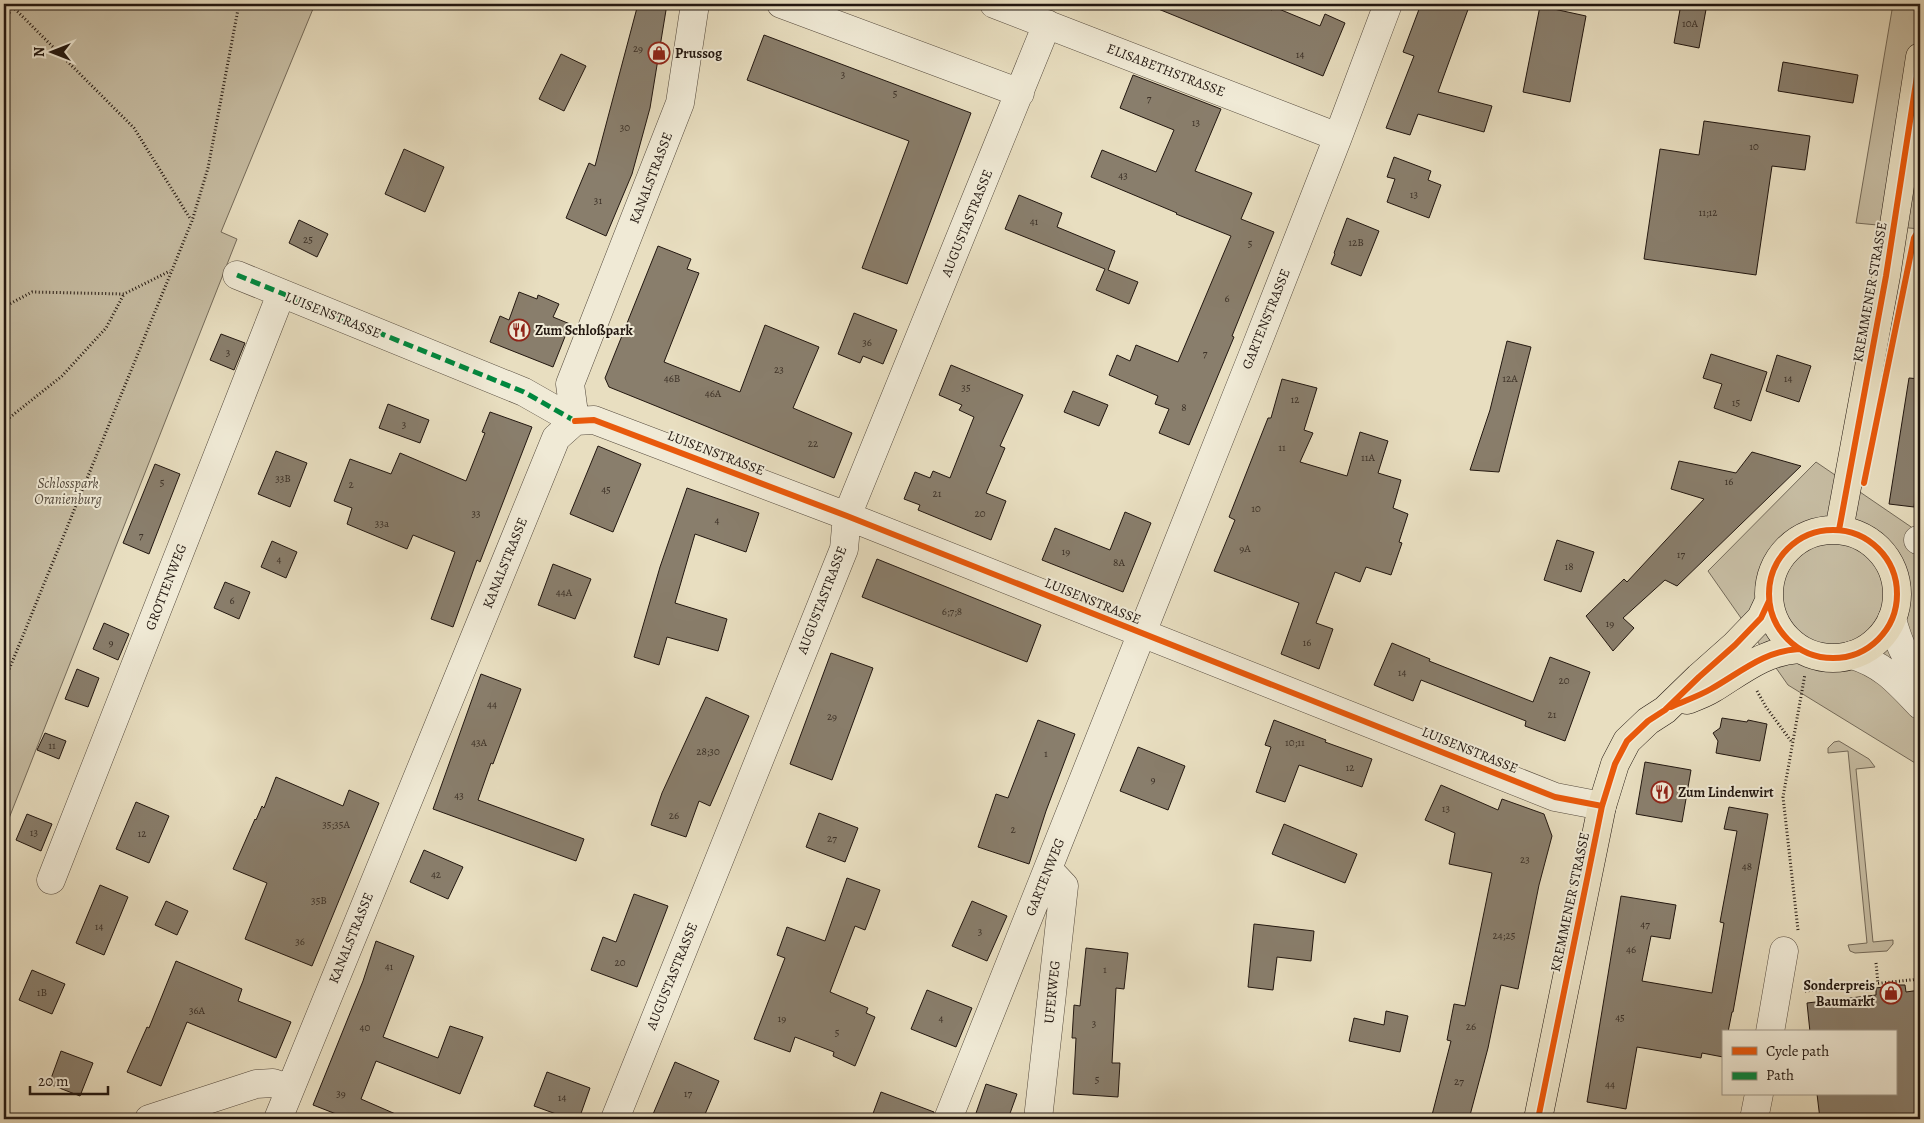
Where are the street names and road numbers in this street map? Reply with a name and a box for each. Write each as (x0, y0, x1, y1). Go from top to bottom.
street label: ELISABETHSTRASSE (1104, 39, 1228, 101)
street label: KANALSTRASSE (625, 129, 677, 227)
street label: AUGUSTASTRASSE (936, 166, 997, 280)
street label: KREMMENER STRASSE (1848, 220, 1892, 364)
street label: GARTENSTRASSE (1237, 266, 1295, 372)
street label: LUISENSTRASSE (282, 287, 384, 343)
street label: LUISENSTRASSE (665, 426, 767, 480)
street label: KANALSTRASSE (478, 515, 532, 611)
street label: GROTTENWEG (141, 541, 191, 633)
street label: AUGUSTASTRASSE (792, 543, 851, 658)
street label: LUISENSTRASSE (1042, 573, 1144, 629)
street label: LUISENSTRASSE (1419, 722, 1521, 778)
street label: KREMMENER STRASSE (1546, 830, 1594, 974)
street label: GARTENWEG (1021, 835, 1069, 919)
street label: KANALSTRASSE (324, 890, 378, 986)
street label: AUGUSTASTRASSE (641, 919, 702, 1033)
street label: UFERWEG (1039, 959, 1065, 1025)

